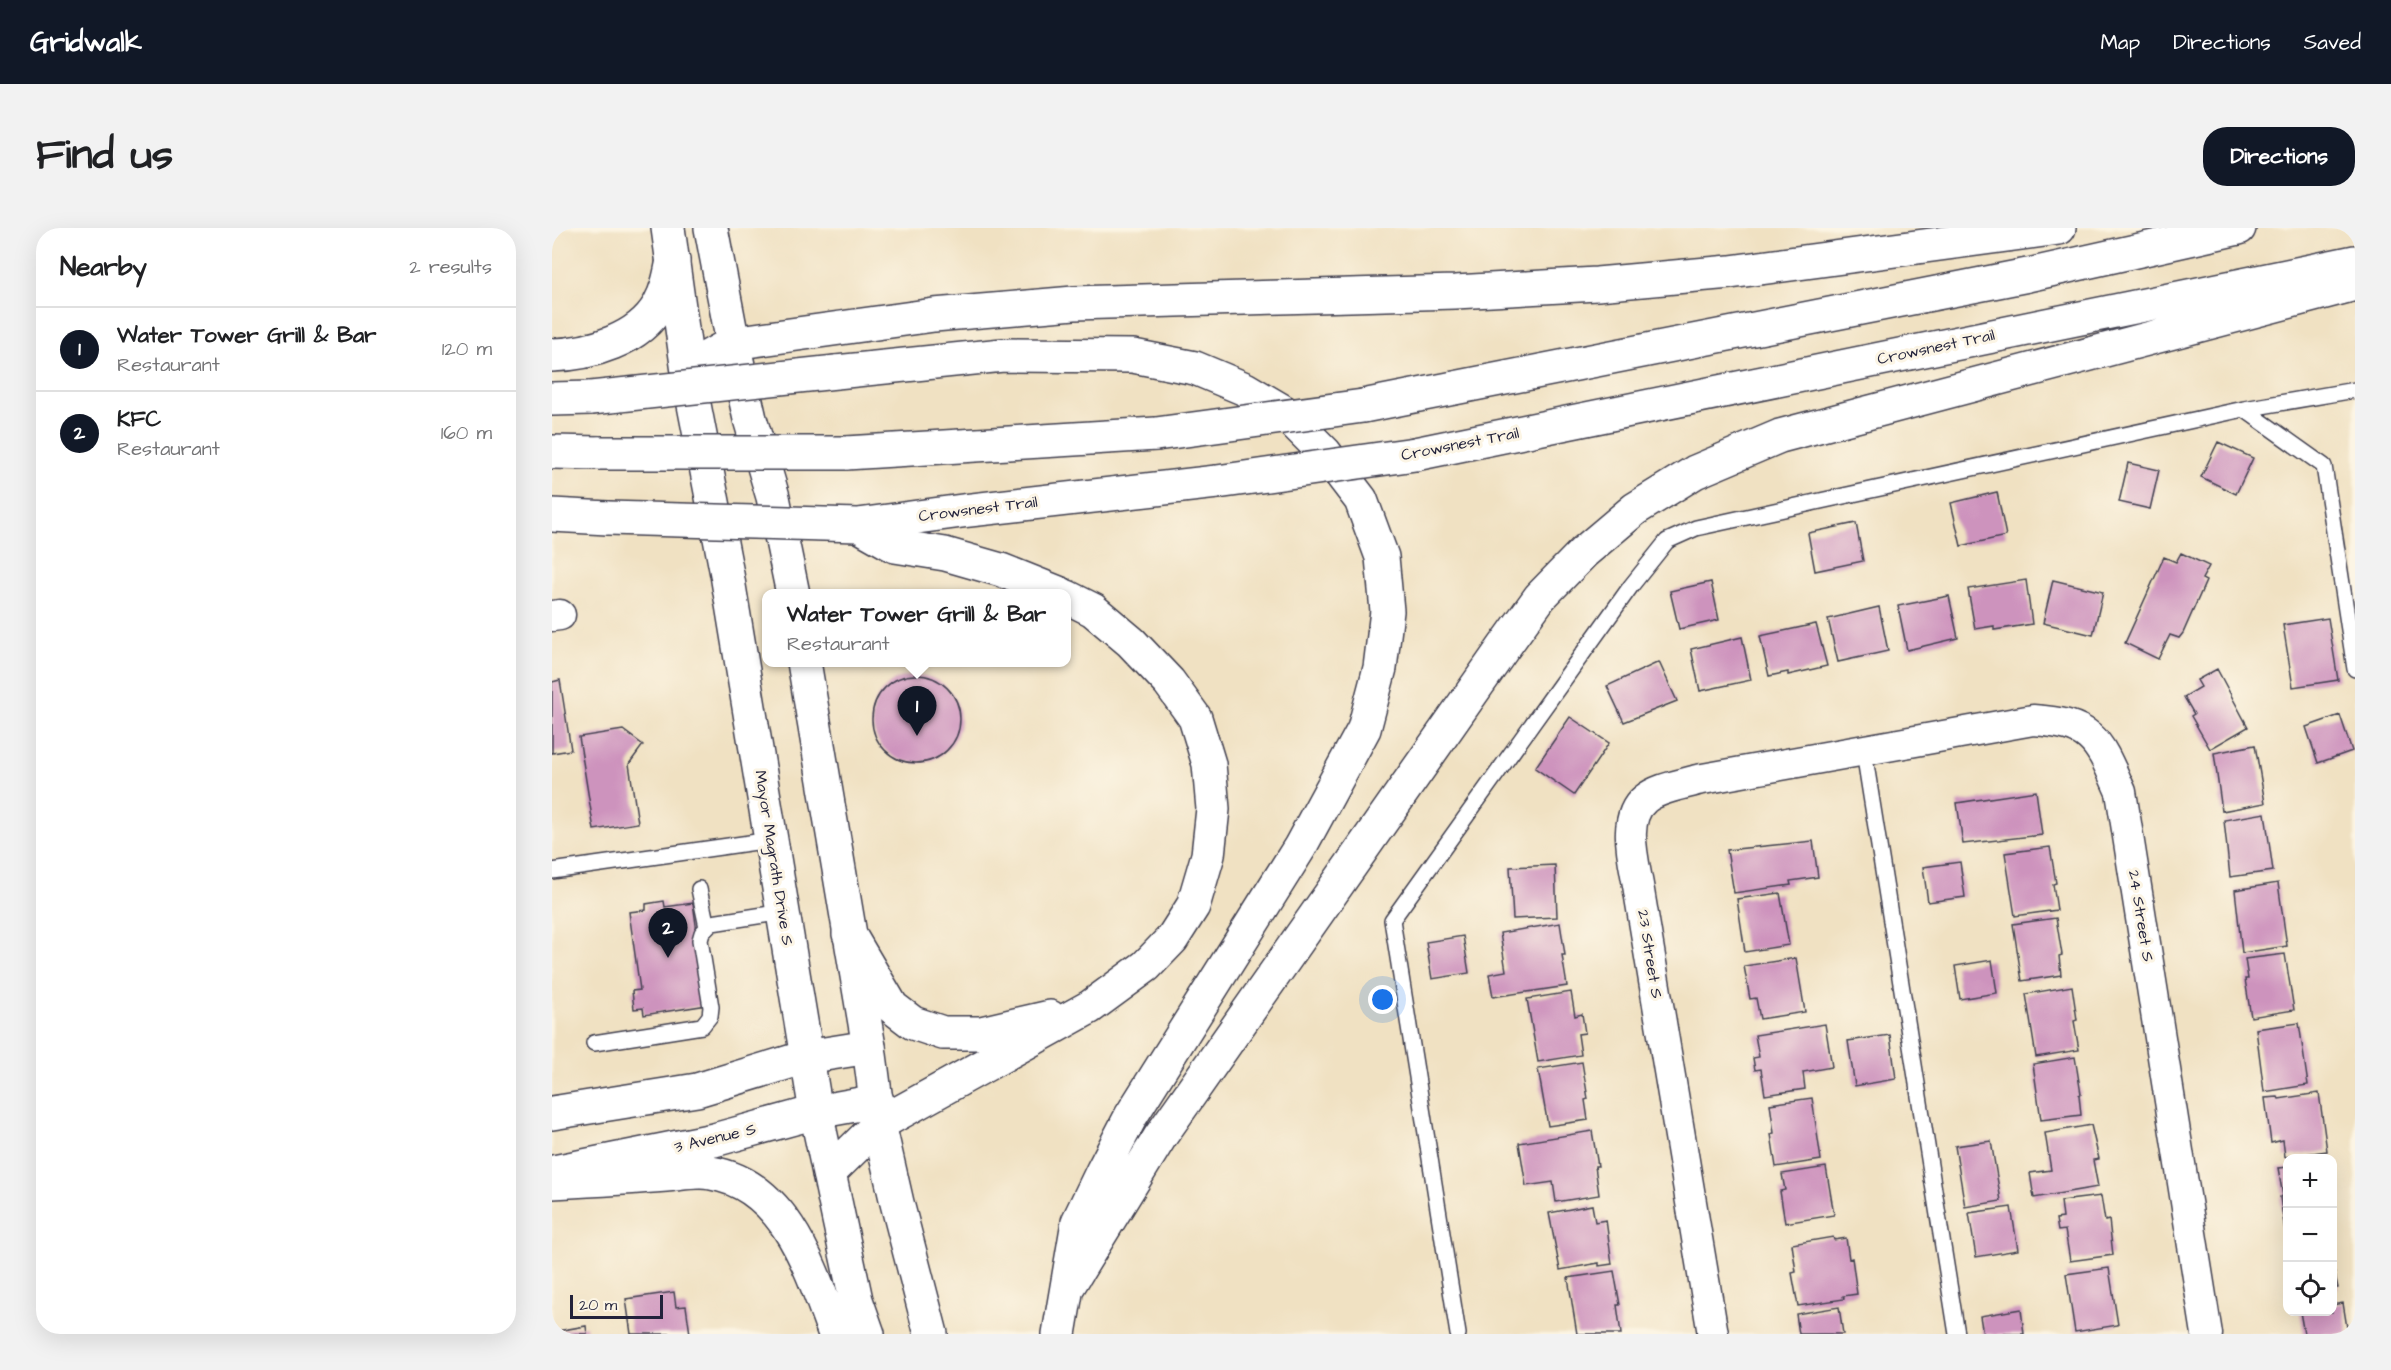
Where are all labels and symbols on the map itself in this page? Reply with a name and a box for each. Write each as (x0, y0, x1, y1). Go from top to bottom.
street label: Crowsnest Trail (1875, 324, 1997, 370)
street label: Crowsnest Trail (1399, 422, 1521, 466)
street label: Crowsnest Trail (917, 491, 1039, 527)
pin: 1 (898, 686, 937, 736)
street label: Mayor Magrath Drive S (748, 769, 799, 947)
street label: 24 Street S (2123, 869, 2159, 963)
pin: 2 (648, 908, 688, 958)
street label: 23 Street S (1632, 908, 1668, 1000)
your location (1368, 985, 1397, 1014)
street label: 3 Avenue S (672, 1118, 758, 1158)
scale bar (570, 1292, 663, 1320)

